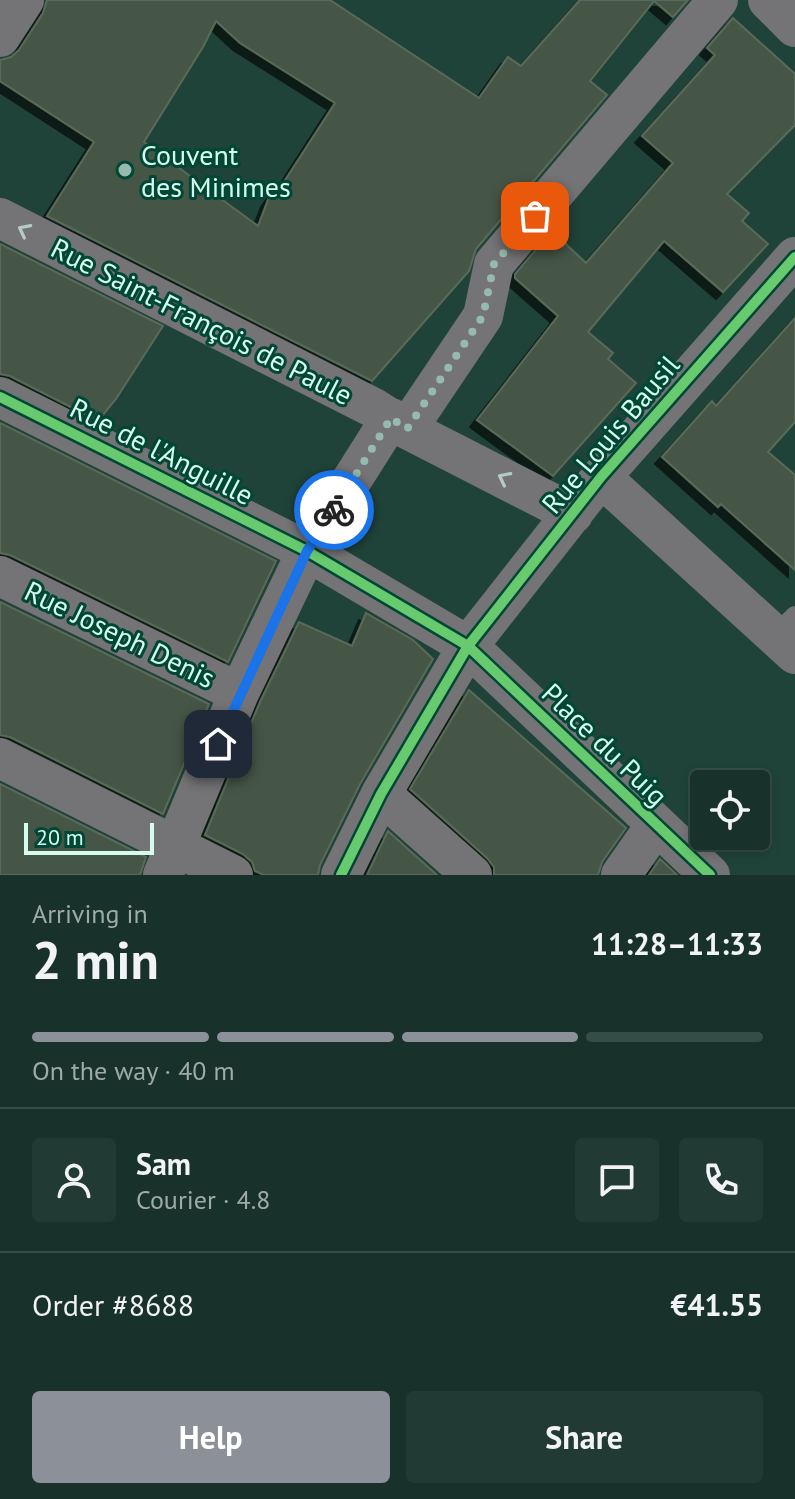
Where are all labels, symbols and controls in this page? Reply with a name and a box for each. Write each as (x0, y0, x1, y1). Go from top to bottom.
place label: Couvent des Minimes (141, 136, 291, 205)
marker: Couvent des Minimes (116, 161, 134, 179)
pin (501, 182, 569, 250)
icon: bag (513, 194, 557, 238)
one-way arrow (17, 225, 32, 240)
street label: Rue Saint-François de Paule (45, 229, 359, 413)
street label: Rue Louis Bausil (533, 347, 687, 521)
street label: Rue de l'Anguille (64, 389, 260, 513)
courier (294, 470, 374, 550)
one-way arrow (497, 473, 512, 488)
icon: bike (312, 488, 356, 532)
street label: Rue Joseph Denis (19, 572, 221, 696)
street label: Place du Puig (534, 675, 676, 813)
pin (184, 710, 252, 778)
icon: home (196, 722, 240, 766)
map controls (690, 770, 770, 850)
button: locate (690, 770, 770, 850)
scale bar (24, 819, 154, 855)
text: 20 m (36, 823, 84, 851)
text: Arriving in (32, 897, 148, 930)
text: 11:28–11:33 (591, 924, 763, 963)
text: 2 min (32, 926, 159, 993)
text: On the way · 40 m (32, 1054, 235, 1087)
button: person (32, 1138, 116, 1222)
button: chat (575, 1138, 659, 1222)
button: phone (679, 1138, 763, 1222)
text: Sam (136, 1144, 191, 1183)
text: Courier · 4.8 (136, 1183, 270, 1216)
text: Order #8688 (32, 1285, 194, 1324)
text: €41.55 (671, 1285, 763, 1324)
button: Help (32, 1391, 390, 1483)
button: Share (406, 1391, 763, 1483)

